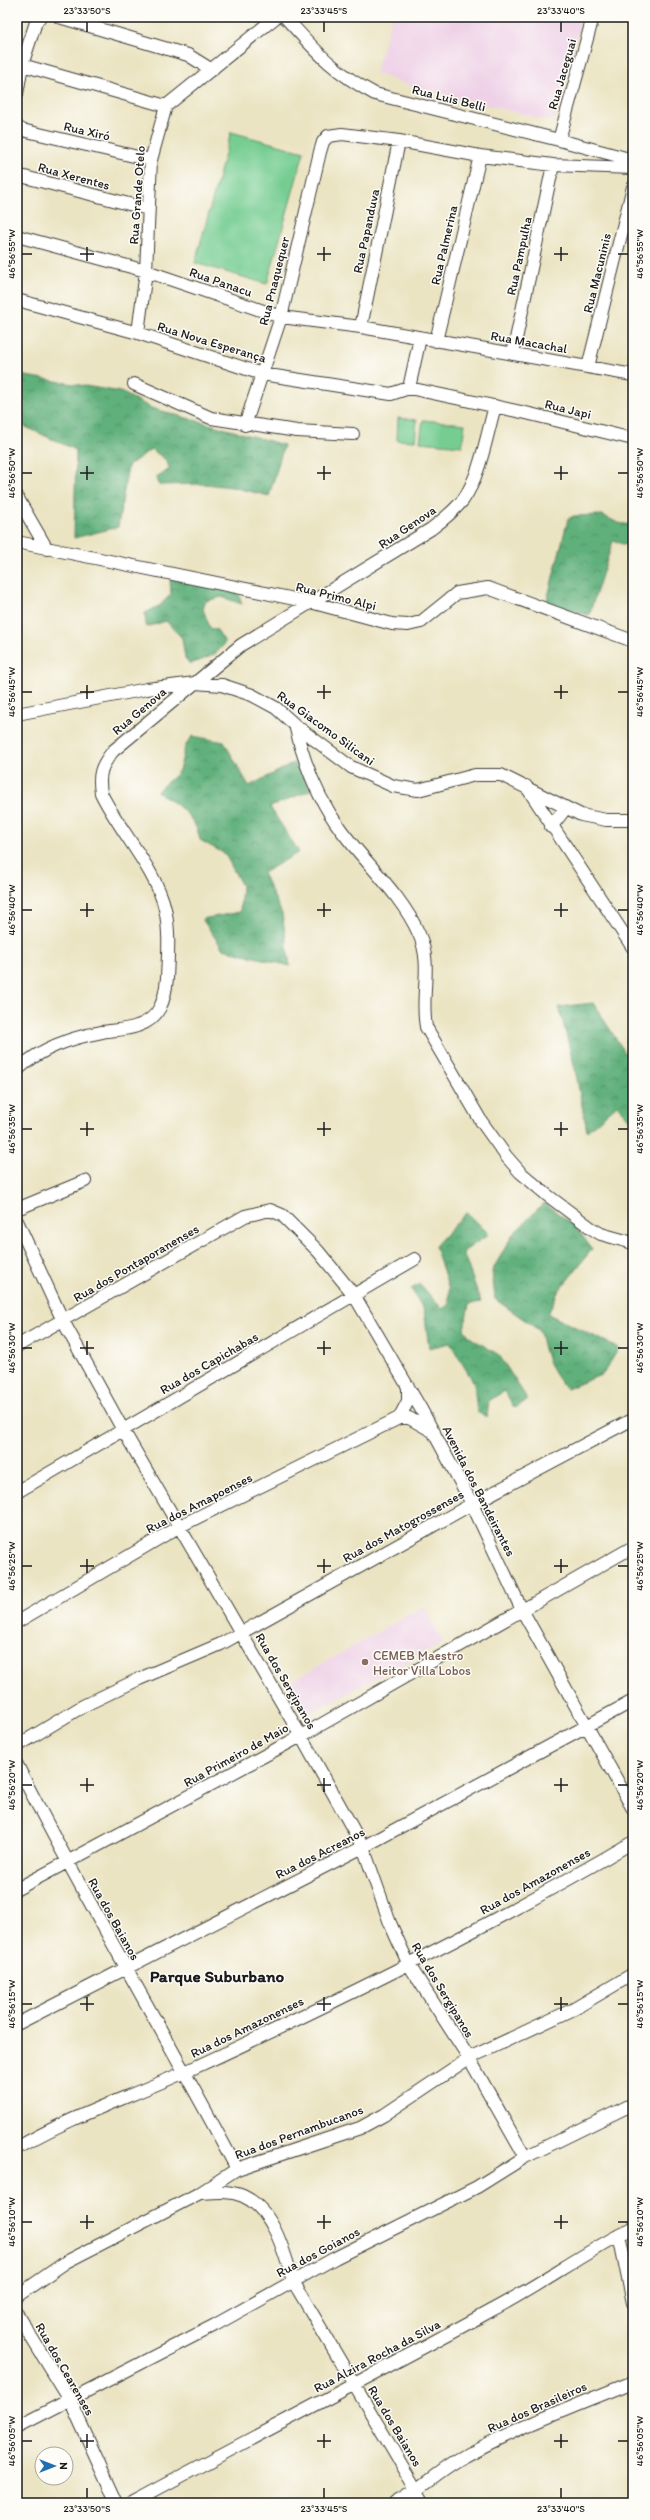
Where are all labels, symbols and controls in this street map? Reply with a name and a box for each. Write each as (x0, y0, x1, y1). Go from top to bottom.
text: 23°33'50"S (63, 4, 111, 17)
text: 23°33'45"S (301, 4, 348, 17)
text: 23°33'40"S (537, 4, 585, 17)
street label: Rua Jaceguai (545, 37, 579, 111)
street label: Rua Luis Belli (411, 82, 487, 114)
street label: Rua Xiró (62, 118, 112, 144)
street label: Rua Grande Otelo (126, 145, 148, 245)
street label: Rua Xerentes (36, 159, 112, 193)
street label: Rua Papanduva (350, 187, 382, 275)
street label: Rua Palmerina (428, 203, 461, 286)
street label: Rua Pampulha (503, 215, 535, 297)
text: 46°56'55"W (5, 229, 18, 279)
text: 46°56'55"W (633, 229, 646, 279)
street label: Rua Macuninis (580, 231, 614, 314)
street label: Rua Pnaquequer (256, 234, 293, 327)
street label: Rua Panacu (188, 264, 254, 300)
street label: Rua Nova Esperança (156, 318, 268, 366)
street label: Rua Macachal (490, 328, 569, 356)
street label: Rua Japi (543, 396, 593, 422)
text: 46°56'50"W (5, 447, 18, 498)
text: 46°56'50"W (633, 447, 646, 498)
street label: Rua Genova (375, 502, 439, 552)
street label: Rua Primo Alpi (294, 579, 378, 613)
text: 46°56'45"W (5, 667, 18, 717)
text: 46°56'45"W (633, 667, 646, 717)
street label: Rua Genova (109, 684, 170, 738)
street label: Rua Giacomo Silicani (274, 688, 378, 768)
text: 46°56'40"W (5, 884, 18, 936)
text: 46°56'40"W (633, 884, 646, 936)
text: 46°56'35"W (5, 1104, 18, 1154)
text: 46°56'35"W (633, 1104, 646, 1154)
street label: Rua dos Pontaporanenses (71, 1221, 202, 1305)
text: 46°56'30"W (5, 1322, 18, 1373)
text: 46°56'30"W (633, 1322, 646, 1373)
street label: Rua dos Capichabas (157, 1329, 261, 1397)
street label: Avenida dos Bandeirantes (440, 1423, 519, 1559)
street label: Rua dos Amapoenses (143, 1470, 255, 1536)
street label: Rua dos Matogrossenses (340, 1486, 466, 1566)
text: 46°56'25"W (5, 1541, 18, 1591)
text: 46°56'25"W (633, 1541, 646, 1591)
street label: Rua dos Sergipanos (252, 1630, 320, 1732)
place label: CEMEB Maestro Heitor Villa Lobos (373, 1648, 471, 1678)
marker: CEMEB Maestro Heitor Villa Lobos (360, 1657, 370, 1667)
street label: Rua Primeiro de Maio (181, 1720, 291, 1790)
text: 46°56'20"W (5, 1759, 18, 1810)
text: 46°56'20"W (633, 1759, 646, 1810)
street label: Rua dos Acreanos (273, 1824, 367, 1882)
street label: Rua dos Amazonenses (477, 1844, 593, 1918)
street label: Rua dos Baianos (85, 1875, 143, 1963)
street label: Rua dos Sergipanos (409, 1940, 477, 2041)
district label: Parque Suburbano (150, 1966, 285, 1987)
text: 46°56'15"W (5, 1979, 18, 2028)
text: 46°56'15"W (633, 1979, 646, 2028)
street label: Rua dos Amazonenses (188, 1993, 306, 2061)
street label: Rua dos Pernambucanos (233, 2102, 365, 2162)
text: 46°56'10"W (5, 2197, 18, 2247)
text: 46°56'10"W (633, 2197, 646, 2247)
street label: Rua dos Goianos (274, 2224, 362, 2280)
street label: Rua Alzira Rocha da Silva (311, 2316, 443, 2396)
street label: Rua dos Cearenses (32, 2320, 98, 2418)
street label: Rua dos Brasileiros (485, 2378, 589, 2436)
street label: Rua dos Baianos (365, 2383, 425, 2469)
text: 46°56'05"W (5, 2415, 18, 2466)
text: 46°56'05"W (633, 2415, 646, 2466)
north arrow (34, 2446, 74, 2486)
text: N (57, 2462, 70, 2470)
text: 23°33'50"S (63, 2502, 111, 2515)
text: 23°33'45"S (301, 2502, 348, 2515)
text: 23°33'40"S (537, 2502, 585, 2515)

